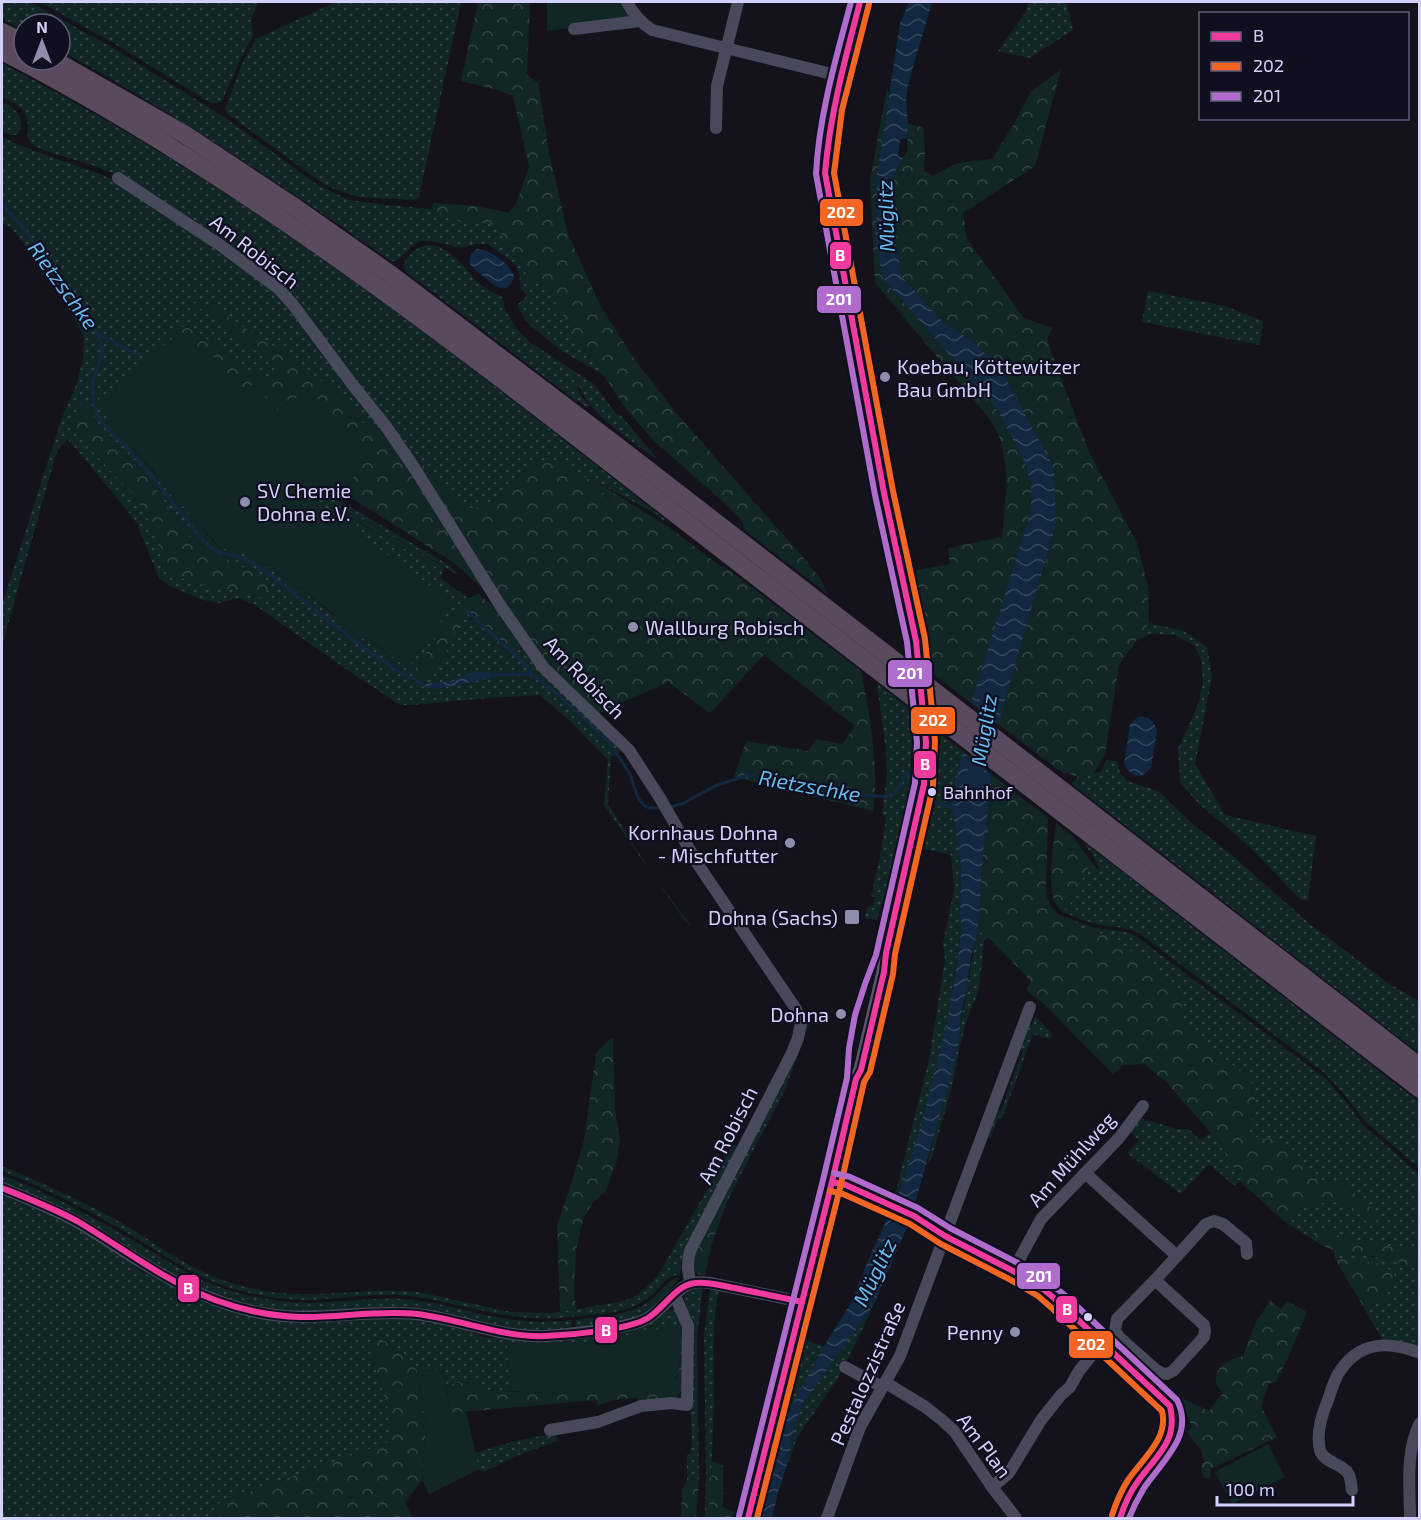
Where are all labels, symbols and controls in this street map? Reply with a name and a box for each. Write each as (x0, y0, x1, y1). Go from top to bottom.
north arrow (12, 12, 72, 72)
legend (1199, 12, 1409, 120)
text: N (36, 17, 48, 36)
text: B (1253, 24, 1264, 46)
text: 202 (1253, 54, 1284, 76)
text: 201 (1253, 84, 1281, 106)
water label: Müglitz (871, 179, 899, 253)
line badge: 202 (819, 198, 864, 227)
text: 202 (827, 202, 855, 221)
street label: Am Robisch (206, 209, 304, 293)
water label: Rietzschke (24, 236, 104, 334)
line badge: B (829, 241, 852, 270)
text: B (835, 245, 845, 264)
line badge: 201 (816, 285, 862, 314)
text: 201 (826, 289, 852, 308)
place label: Koebau, Köttewitzer Bau GmbH (897, 354, 1080, 401)
marker: Koebau, Köttewitzer Bau GmbH (878, 370, 892, 384)
place label: SV Chemie Dohna e.V. (257, 478, 351, 525)
marker: SV Chemie Dohna e.V. (238, 495, 252, 509)
place label: Wallburg Robisch (645, 615, 804, 639)
marker: Wallburg Robisch (626, 620, 640, 634)
street label: Am Robisch (540, 631, 630, 723)
line badge: 201 (887, 659, 933, 688)
text: 201 (897, 663, 923, 682)
water label: Müglitz (965, 692, 1001, 768)
line badge: 202 (910, 706, 956, 735)
text: 202 (919, 710, 947, 729)
line badge: B (913, 750, 937, 779)
text: B (920, 754, 930, 773)
water label: Rietzschke (757, 764, 863, 806)
place label: Bahnhof (943, 781, 1014, 803)
marker: Bahnhof (926, 786, 938, 798)
place label: Kornhaus Dohna - Mischfutter (628, 820, 778, 867)
marker: Kornhaus Dohna - Mischfutter (783, 836, 797, 850)
place label: Dohna (Sachs) (708, 905, 838, 929)
marker: Dohna (Sachs) (843, 908, 861, 926)
place label: Dohna (770, 1002, 829, 1026)
marker: Dohna (834, 1007, 848, 1021)
street label: Am Robisch (692, 1082, 762, 1188)
street label: Am Mühlweg (1022, 1107, 1120, 1211)
water label: Müglitz (847, 1234, 901, 1310)
line badge: 201 (1016, 1262, 1061, 1290)
text: 201 (1026, 1266, 1052, 1285)
line badge: B (177, 1274, 200, 1303)
text: B (183, 1278, 193, 1297)
line badge: B (1055, 1295, 1078, 1324)
street label: Pestalozzistraße (825, 1297, 909, 1449)
text: B (1062, 1299, 1072, 1318)
unlabelled marker (1082, 1311, 1094, 1323)
line badge: B (594, 1316, 618, 1344)
text: B (601, 1320, 611, 1339)
place label: Penny (947, 1320, 1003, 1344)
marker: Penny (1008, 1325, 1022, 1339)
line badge: 202 (1068, 1330, 1114, 1359)
text: 202 (1077, 1334, 1105, 1353)
street label: Am Plan (953, 1408, 1017, 1482)
scale bar (1217, 1469, 1354, 1507)
text: 100 m (1226, 1478, 1275, 1500)

